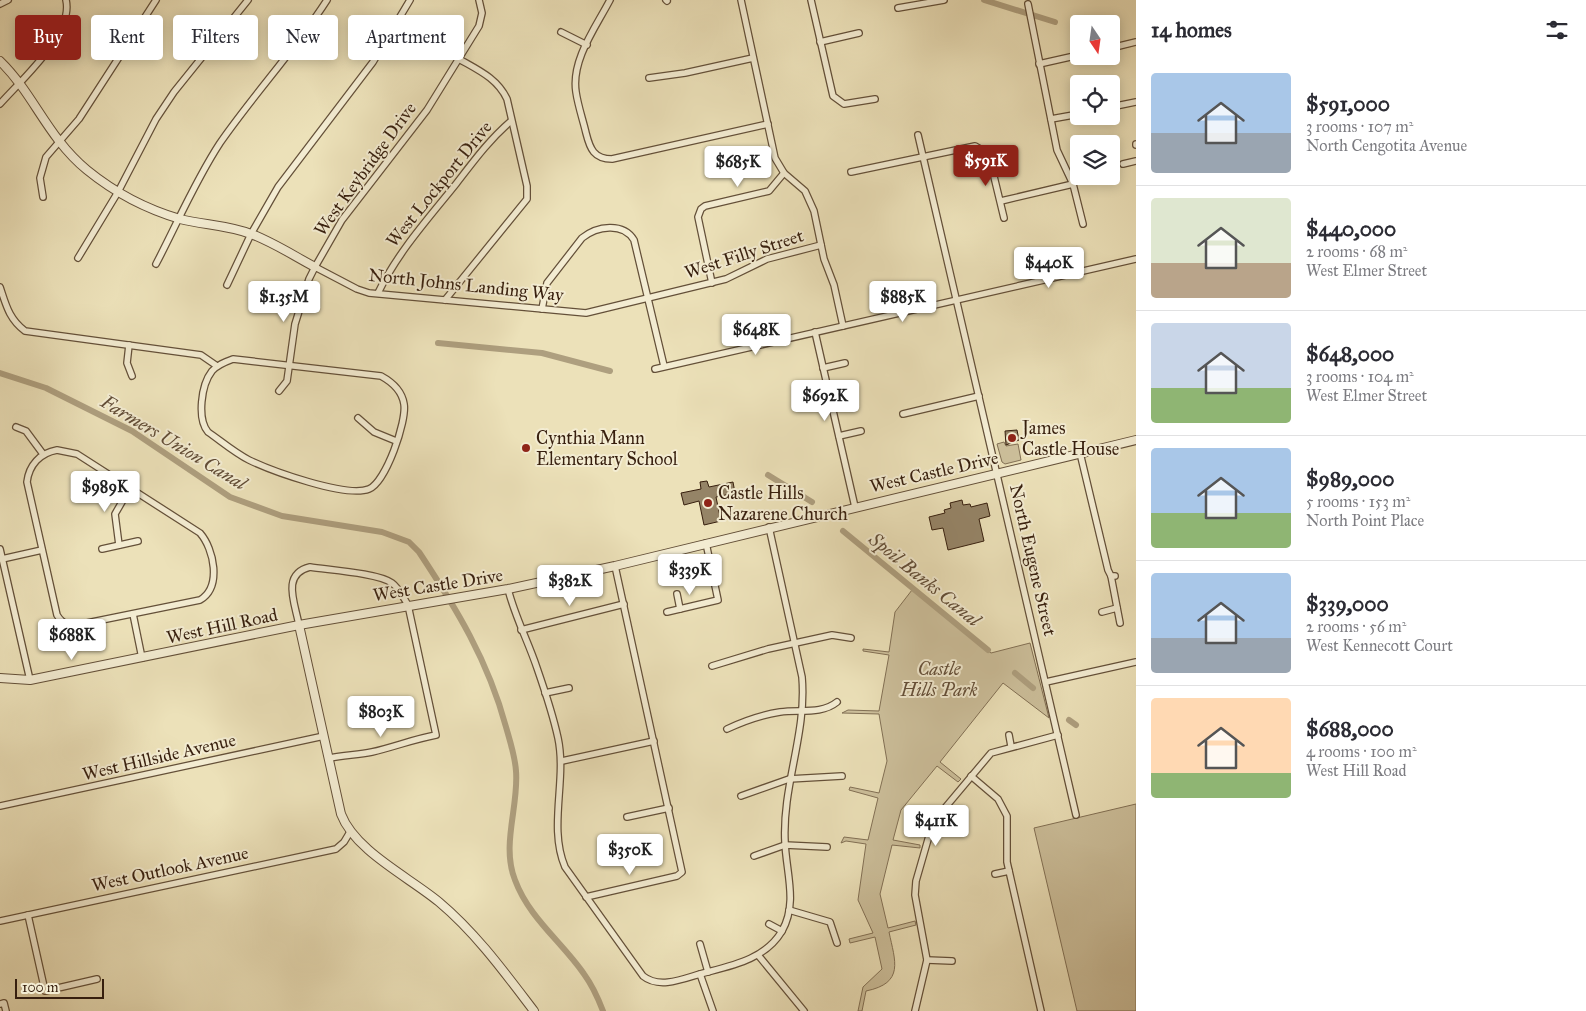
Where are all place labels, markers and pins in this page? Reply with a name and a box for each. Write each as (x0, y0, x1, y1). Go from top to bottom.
pin: $591K (951, 144, 1021, 187)
pin: $685K (703, 146, 773, 188)
pin: $440K (1014, 246, 1084, 289)
pin: $1.35M (243, 280, 325, 323)
pin: $885K (868, 280, 938, 323)
pin: $648K (721, 314, 791, 356)
pin: $692K (790, 380, 860, 422)
place label: James Castle House (1020, 417, 1119, 460)
place label: Cynthia Mann Elementary School (536, 427, 678, 470)
marker: James Castle House (1006, 432, 1018, 444)
marker: Cynthia Mann Elementary School (520, 442, 532, 454)
pin: $989K (70, 470, 140, 513)
place label: Castle Hills Nazarene Church (718, 482, 848, 525)
marker: Castle Hills Nazarene Church (702, 497, 714, 509)
pin: $339K (655, 554, 725, 596)
pin: $382K (535, 564, 605, 607)
pin: $688K (37, 618, 107, 661)
pin: $803K (346, 696, 416, 738)
pin: $411K (901, 804, 971, 847)
pin: $350K (595, 834, 665, 876)

